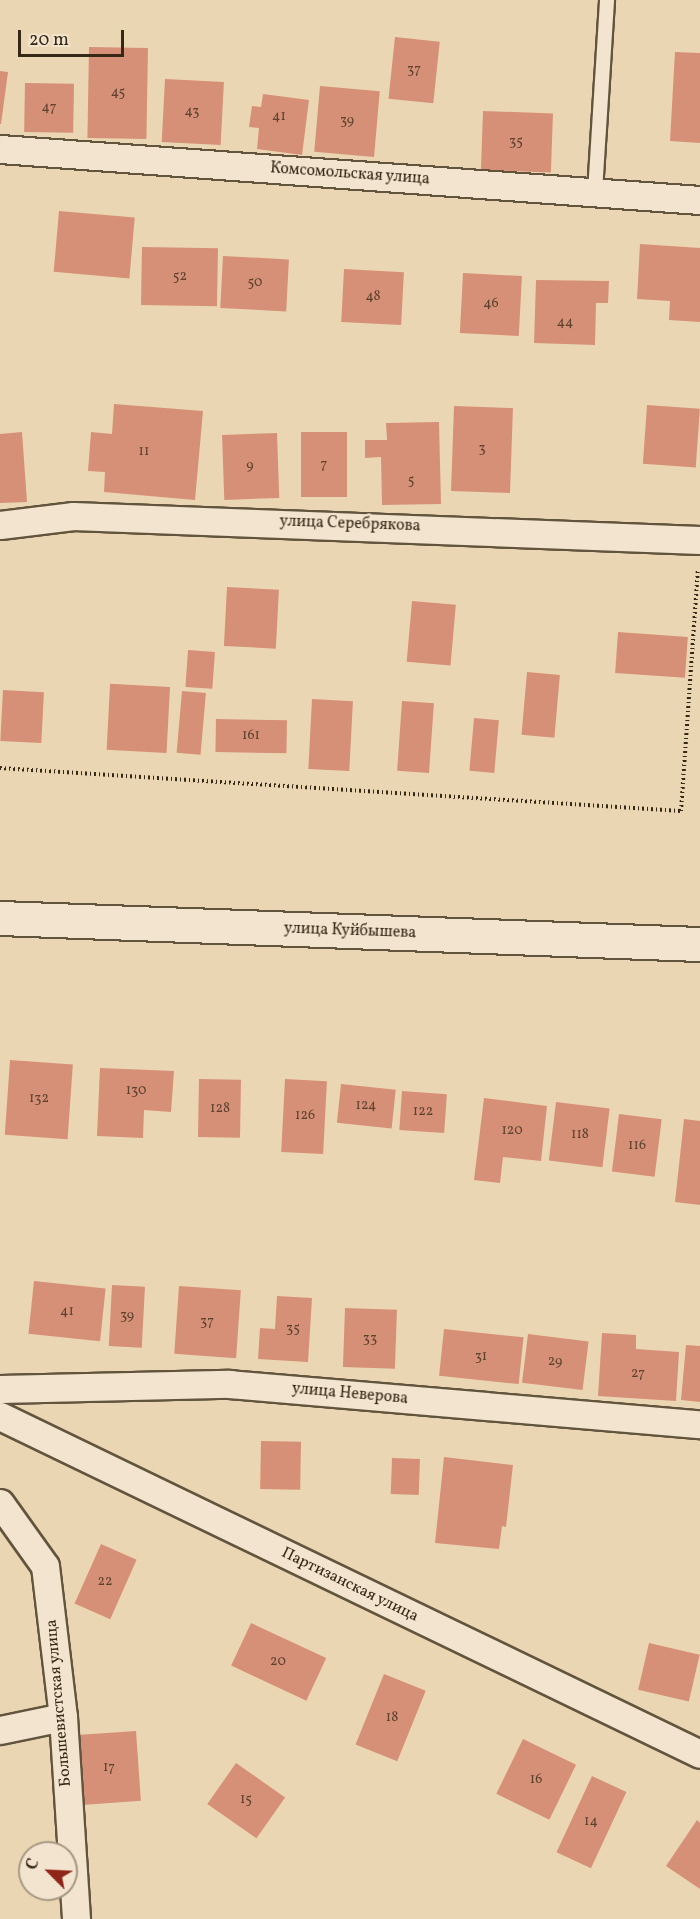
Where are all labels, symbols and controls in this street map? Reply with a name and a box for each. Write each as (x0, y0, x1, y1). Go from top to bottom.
scale bar (21, 18, 128, 56)
text: 20 m (29, 28, 69, 53)
house number: 37 (407, 62, 421, 78)
house number: 45 (111, 85, 125, 101)
house number: 47 (41, 100, 57, 116)
house number: 43 (185, 104, 199, 120)
house number: 41 (272, 109, 286, 125)
house number: 39 (340, 113, 354, 129)
house number: 35 (509, 134, 523, 150)
street label: Комсомольская улица (269, 159, 431, 189)
house number: 52 (173, 269, 187, 285)
house number: 50 (248, 275, 262, 291)
house number: 48 (365, 289, 381, 305)
house number: 46 (483, 296, 499, 312)
house number: 44 (557, 315, 573, 331)
house number: 3 (478, 441, 486, 457)
house number: 11 (139, 444, 149, 460)
house number: 7 (321, 457, 327, 473)
house number: 9 (246, 458, 254, 474)
house number: 5 (408, 473, 414, 489)
street label: улица Серебрякова (279, 512, 421, 536)
house number: 161 (242, 728, 260, 744)
street label: улица Куйбышева (283, 919, 417, 943)
house number: 130 (126, 1083, 146, 1099)
house number: 132 (29, 1091, 49, 1107)
house number: 124 (356, 1098, 376, 1114)
house number: 128 (210, 1101, 230, 1117)
house number: 122 (413, 1104, 433, 1120)
house number: 126 (295, 1108, 315, 1124)
house number: 120 (501, 1123, 523, 1139)
house number: 118 (571, 1127, 589, 1143)
house number: 116 (628, 1138, 646, 1154)
house number: 41 (60, 1304, 74, 1320)
house number: 39 (120, 1308, 134, 1324)
house number: 37 (200, 1314, 214, 1330)
house number: 35 (286, 1321, 300, 1337)
house number: 33 (363, 1331, 377, 1347)
house number: 31 (475, 1349, 487, 1365)
house number: 29 (548, 1354, 562, 1370)
house number: 27 (631, 1366, 645, 1382)
street label: улица Неверова (291, 1379, 409, 1409)
street label: Партизанская улица (278, 1543, 422, 1627)
house number: 22 (97, 1574, 113, 1590)
street label: Большевистская улица (42, 1618, 76, 1788)
house number: 20 (270, 1654, 286, 1670)
house number: 18 (386, 1710, 398, 1726)
house number: 17 (103, 1760, 115, 1776)
house number: 16 (530, 1772, 542, 1788)
house number: 15 (240, 1792, 252, 1808)
house number: 14 (584, 1814, 598, 1830)
north arrow (18, 1841, 78, 1901)
text: С (21, 1855, 46, 1874)

